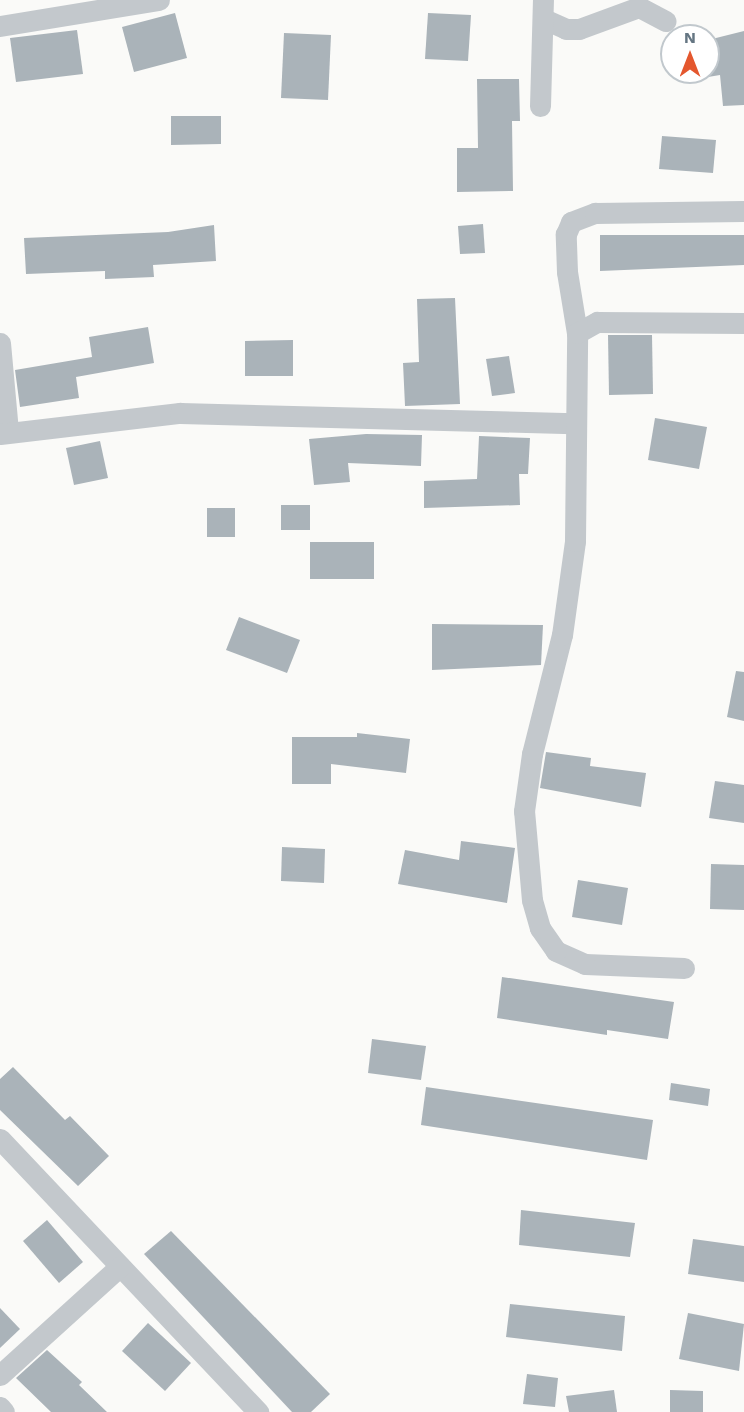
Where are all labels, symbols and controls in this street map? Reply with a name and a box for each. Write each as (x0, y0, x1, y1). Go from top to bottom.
north arrow (660, 24, 720, 84)
text: N (684, 28, 696, 47)

